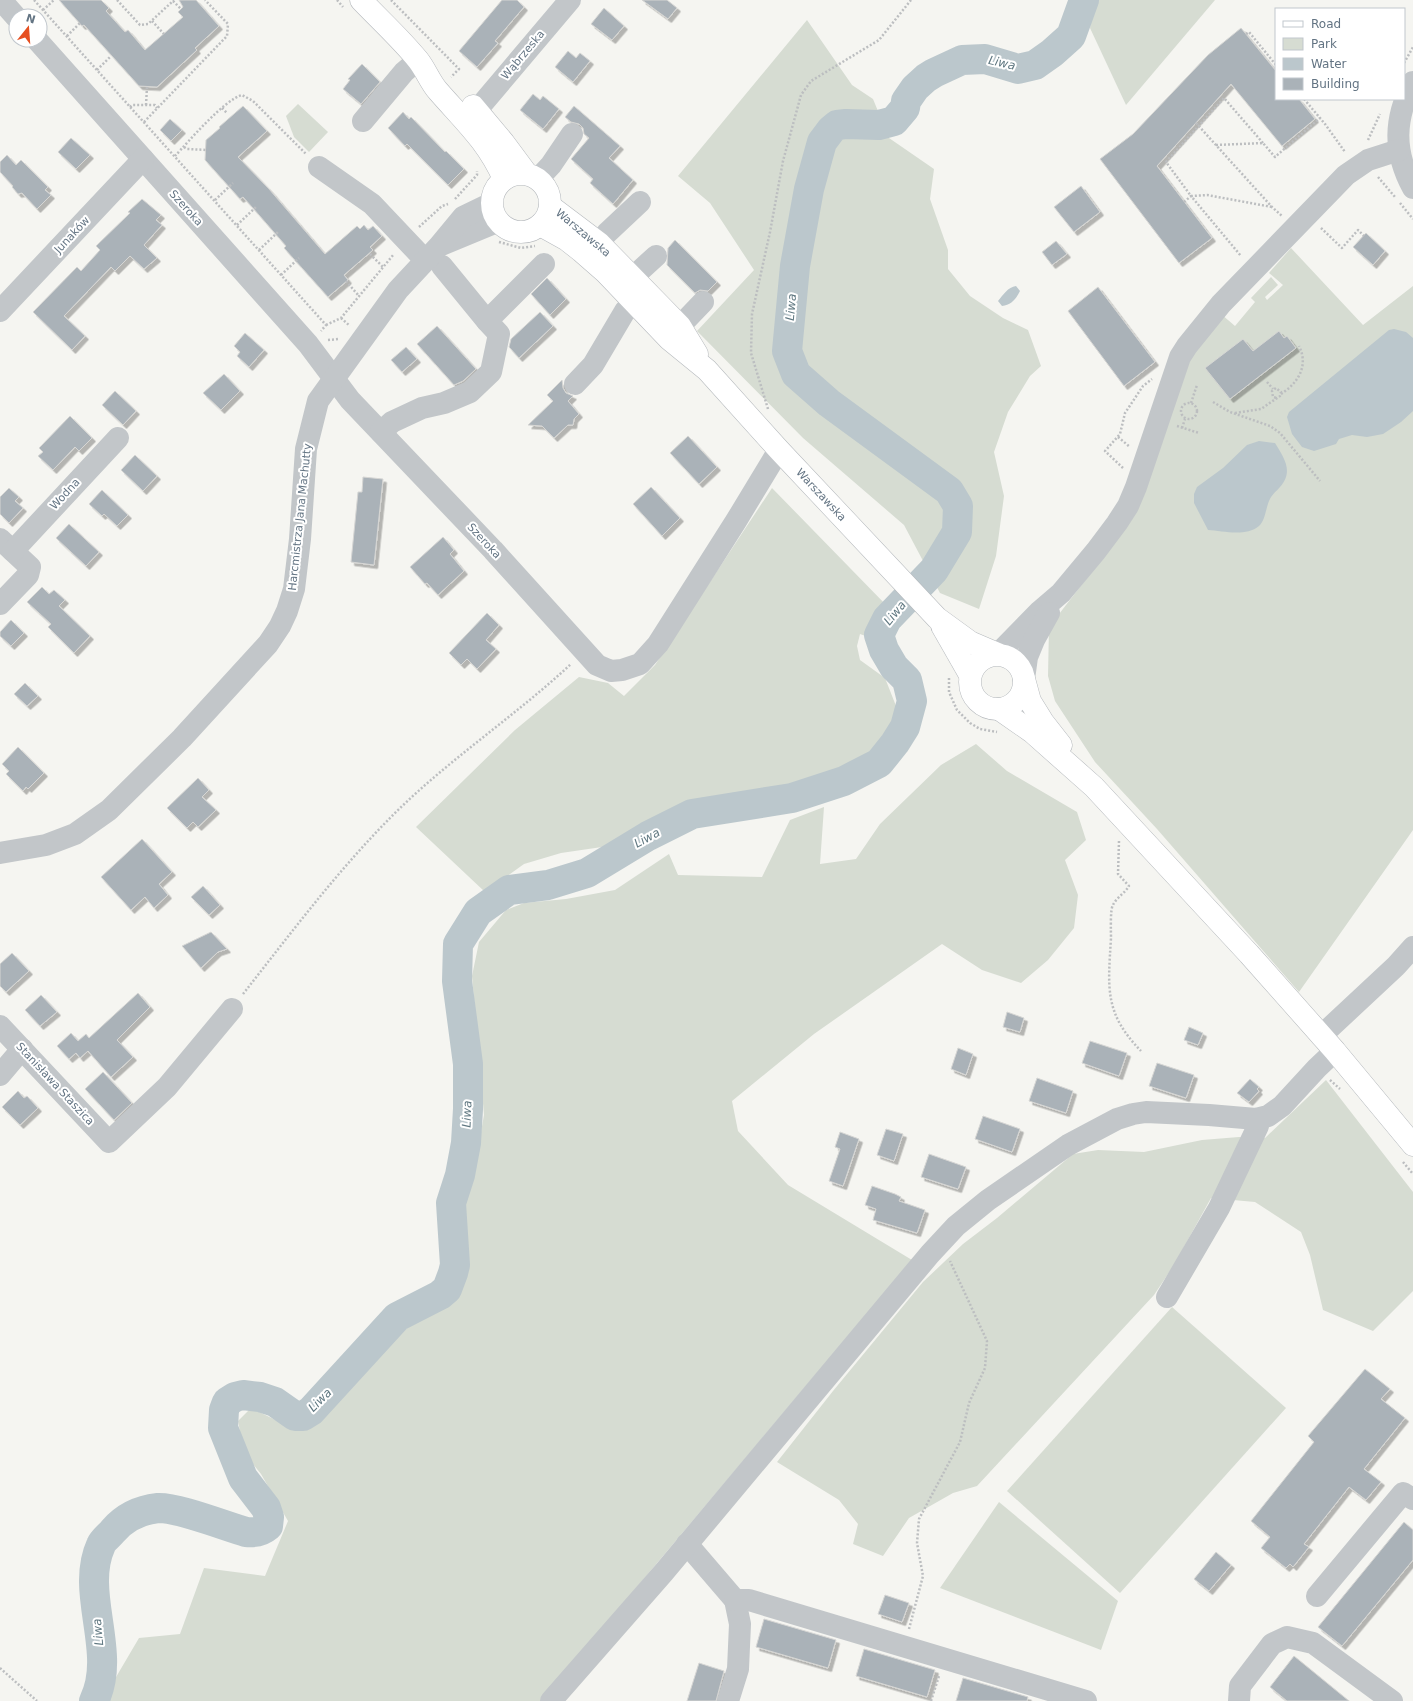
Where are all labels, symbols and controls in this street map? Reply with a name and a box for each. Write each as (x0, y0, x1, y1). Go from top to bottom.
north arrow (8, 8, 48, 48)
legend (1275, 8, 1405, 100)
text: N (24, 11, 37, 26)
text: Road (1311, 17, 1341, 31)
street label: Wąbrzeska (499, 28, 547, 82)
text: Park (1311, 37, 1337, 51)
water label: Liwa (987, 53, 1017, 73)
text: Water (1311, 57, 1347, 71)
text: Building (1311, 77, 1360, 91)
street label: Szeroka (167, 188, 205, 228)
street label: Warszawska (553, 206, 613, 260)
street label: Junaków (51, 214, 92, 257)
water label: Liwa (783, 293, 799, 321)
street label: Harcmistrza Jana Machutty (286, 442, 314, 591)
street label: Warszawska (793, 466, 849, 524)
street label: Wodna (47, 476, 83, 512)
street label: Szeroka (464, 521, 504, 561)
water label: Liwa (881, 598, 909, 628)
water label: Liwa (632, 825, 662, 851)
street label: Stanisława Staszica (13, 1040, 97, 1128)
water label: Liwa (460, 1100, 474, 1128)
water label: Liwa (305, 1385, 335, 1415)
water label: Liwa (90, 1618, 106, 1646)

